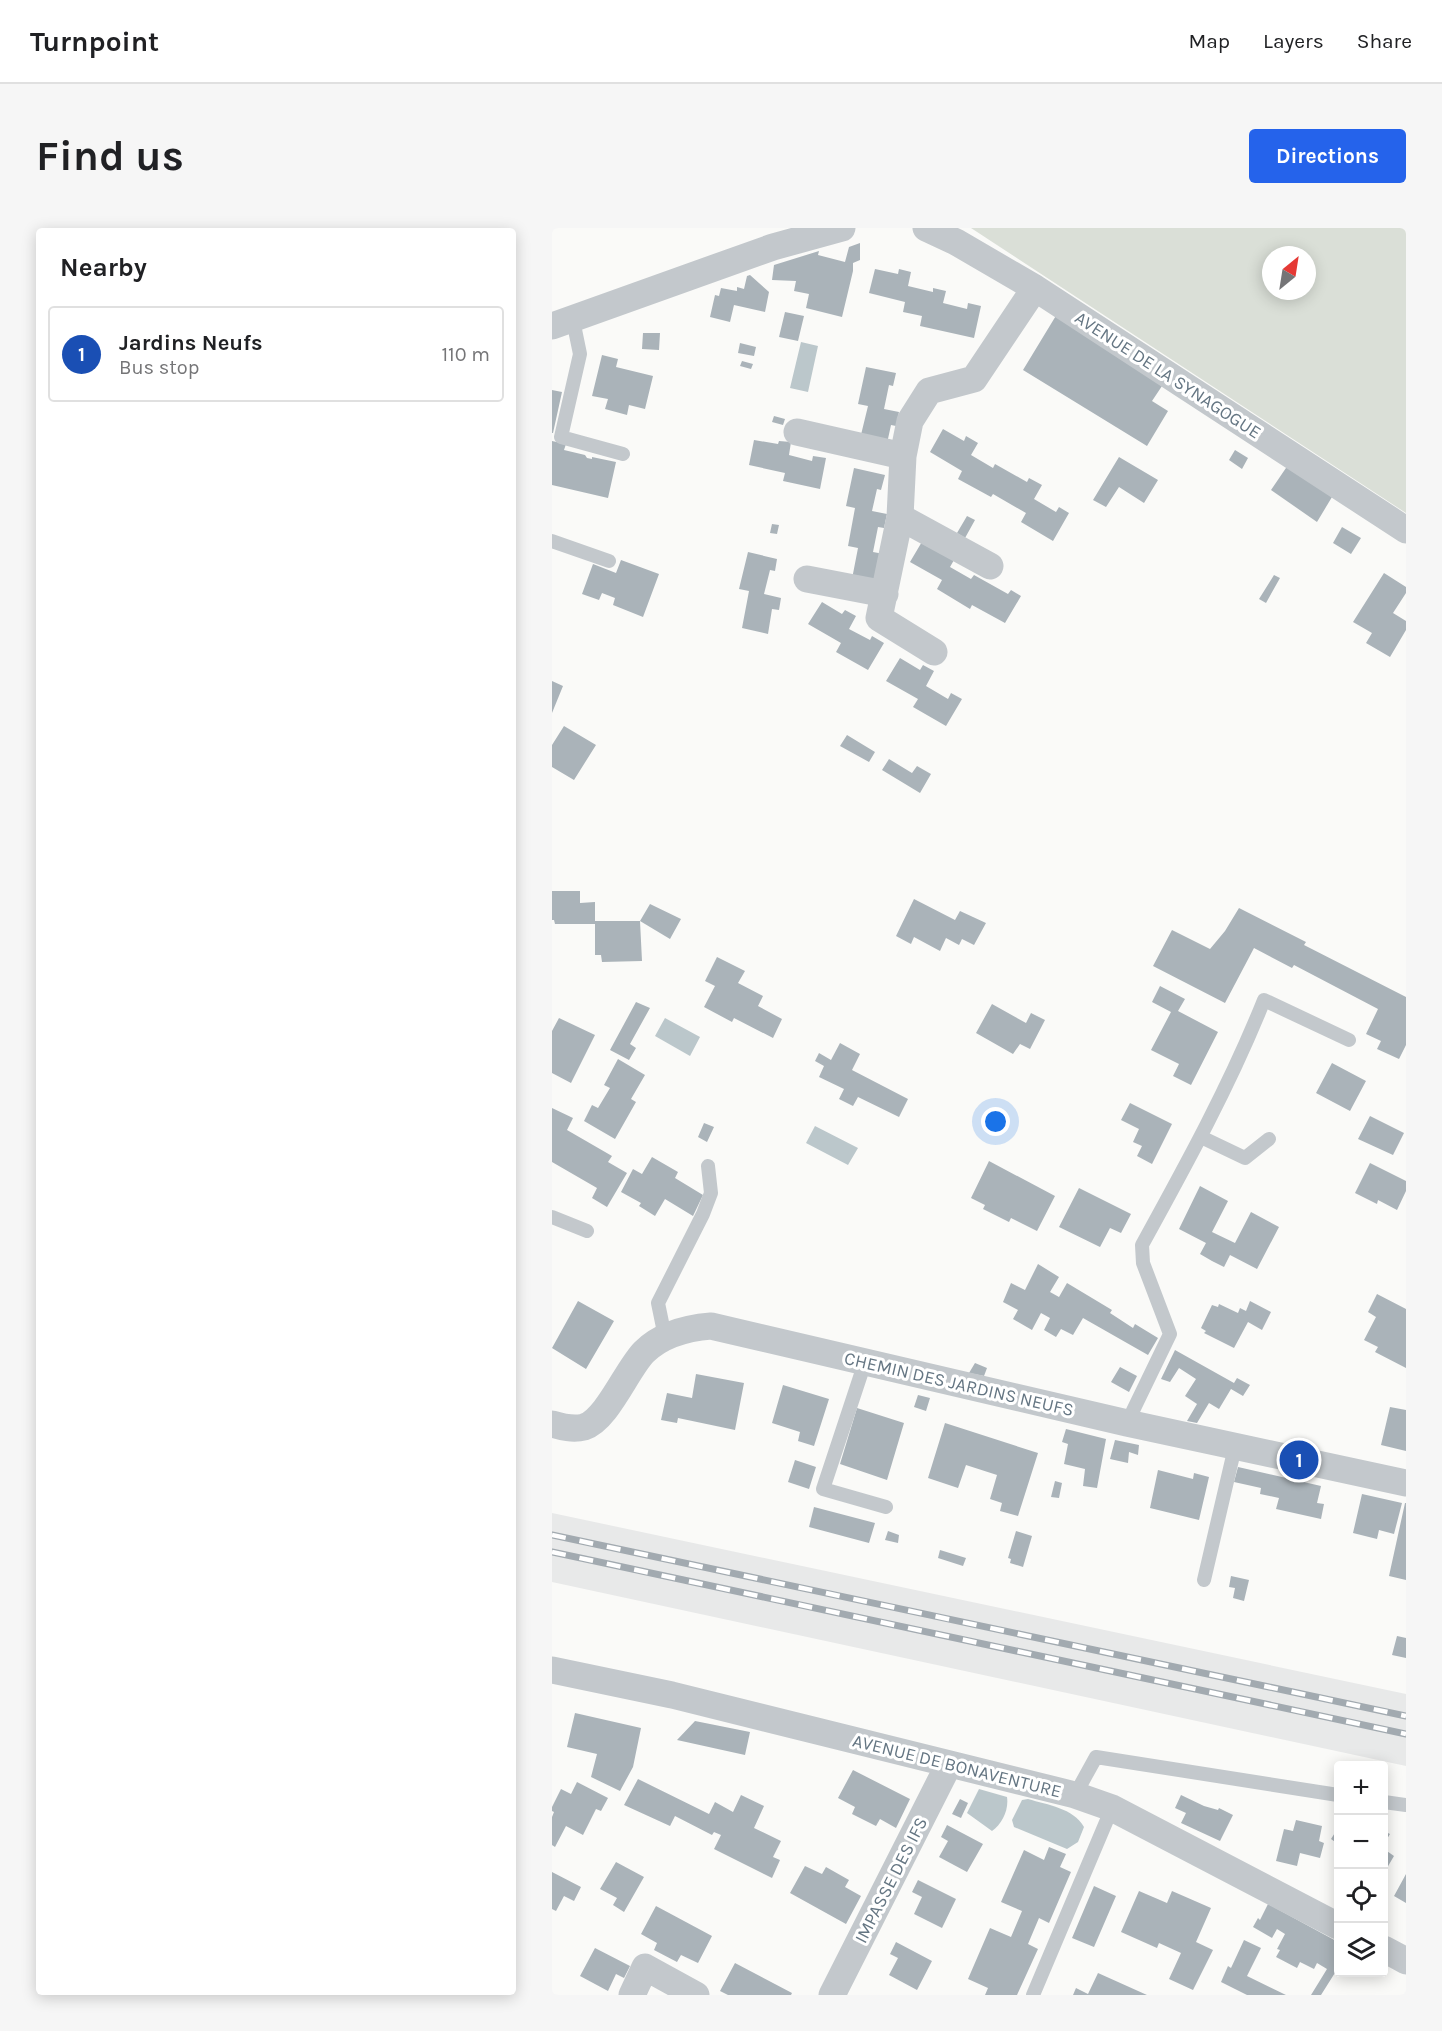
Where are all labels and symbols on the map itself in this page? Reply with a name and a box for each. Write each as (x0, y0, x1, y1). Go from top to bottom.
north arrow (1262, 246, 1316, 300)
street label: AVENUE DE LA SYNAGOGUE (1071, 307, 1265, 443)
your location (981, 1107, 1010, 1136)
street label: CHEMIN DES JARDINS NEUFS (842, 1347, 1076, 1421)
pin: 1 (1280, 1438, 1318, 1482)
street label: AVENUE DE BONAVENTURE (850, 1729, 1064, 1803)
street label: IMPASSE DES IFS (850, 1813, 932, 1947)

